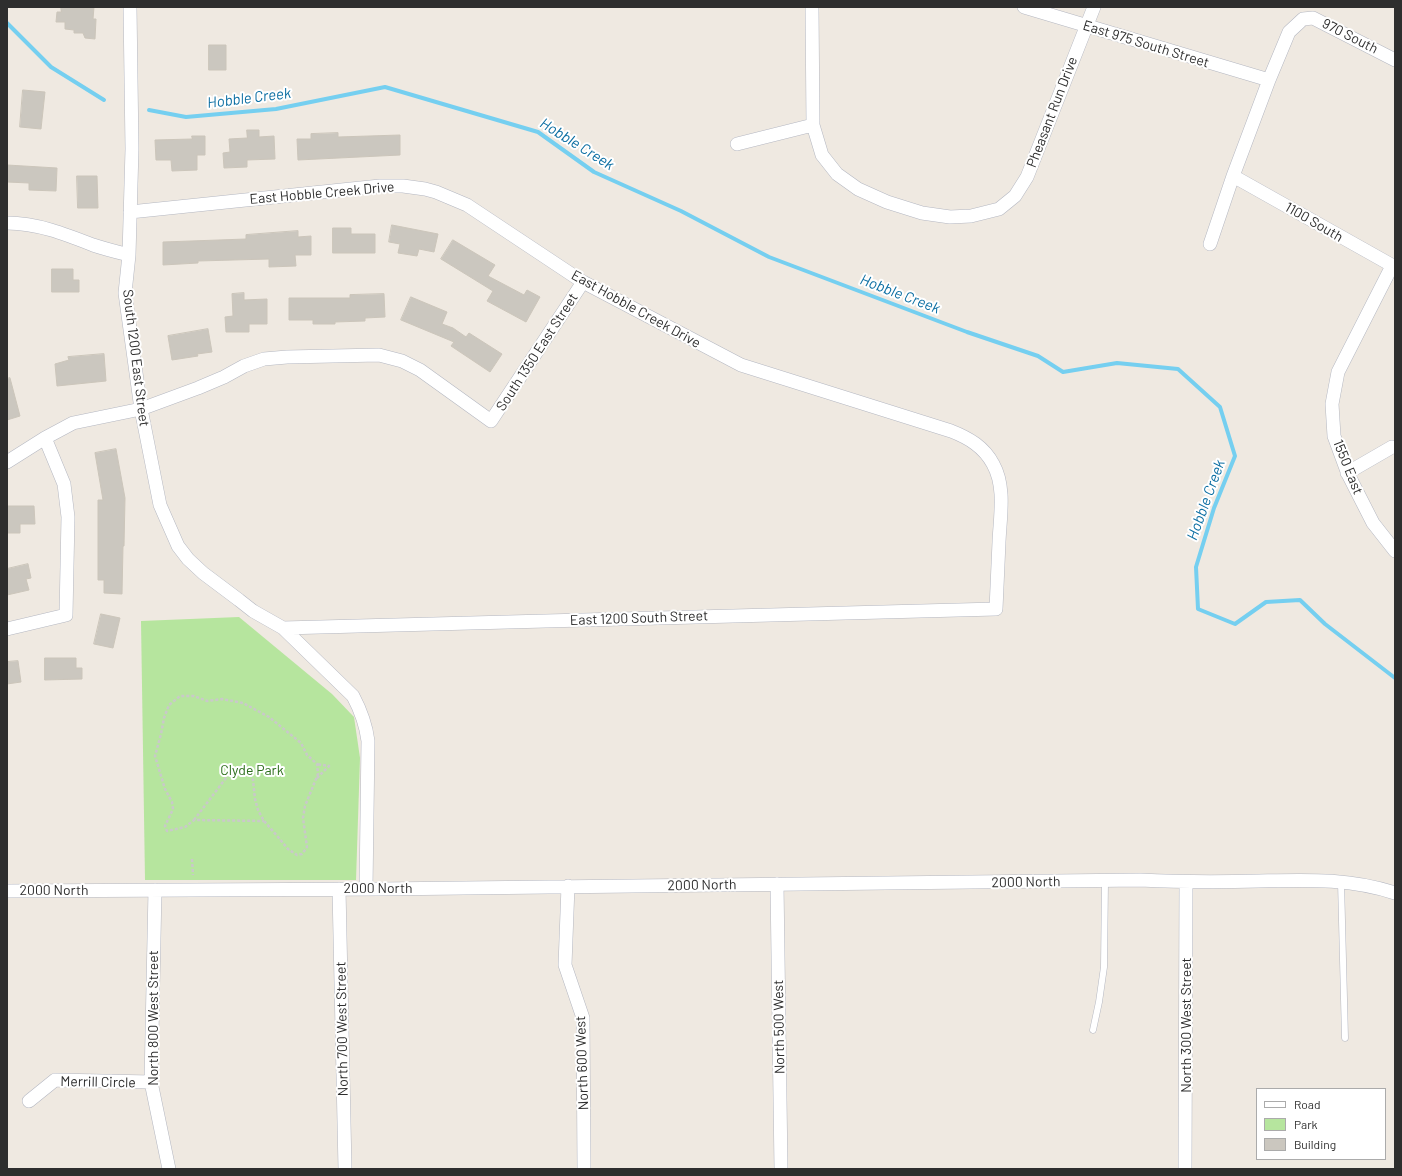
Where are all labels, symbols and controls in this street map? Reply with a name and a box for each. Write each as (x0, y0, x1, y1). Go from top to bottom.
street label: 970 South (1319, 15, 1381, 57)
street label: East 975 South Street (1081, 17, 1211, 71)
street label: Pheasant Run Drive (1023, 54, 1081, 170)
water label: Hobble Creek (206, 84, 292, 112)
water label: Hobble Creek (537, 114, 617, 174)
street label: East Hobble Creek Drive (249, 178, 395, 208)
street label: 1100 South (1282, 199, 1346, 245)
street label: East Hobble Creek Drive (568, 266, 704, 352)
water label: Hobble Creek (857, 271, 943, 317)
street label: South 1200 East Street (119, 288, 153, 428)
street label: South 1350 East Street (493, 290, 581, 414)
street label: 1550 East (1329, 437, 1367, 497)
water label: Hobble Creek (1183, 457, 1229, 543)
street label: East 1200 South Street (570, 607, 708, 629)
park label: Clyde Park (220, 762, 284, 778)
street label: 2000 North (991, 873, 1061, 891)
street label: 2000 North (667, 876, 737, 894)
street label: 2000 North (343, 880, 413, 896)
street label: 2000 North (19, 882, 89, 898)
street label: North 800 West Street (145, 950, 161, 1086)
street label: North 300 West Street (1178, 957, 1194, 1093)
street label: North 700 West Street (332, 961, 352, 1097)
street label: North 500 West (770, 980, 788, 1074)
street label: North 600 West (572, 1016, 592, 1110)
street label: Merrill Circle (60, 1073, 136, 1091)
legend (1256, 1088, 1386, 1160)
text: Road (1294, 1097, 1321, 1111)
text: Park (1294, 1117, 1318, 1131)
text: Building (1294, 1137, 1336, 1151)

